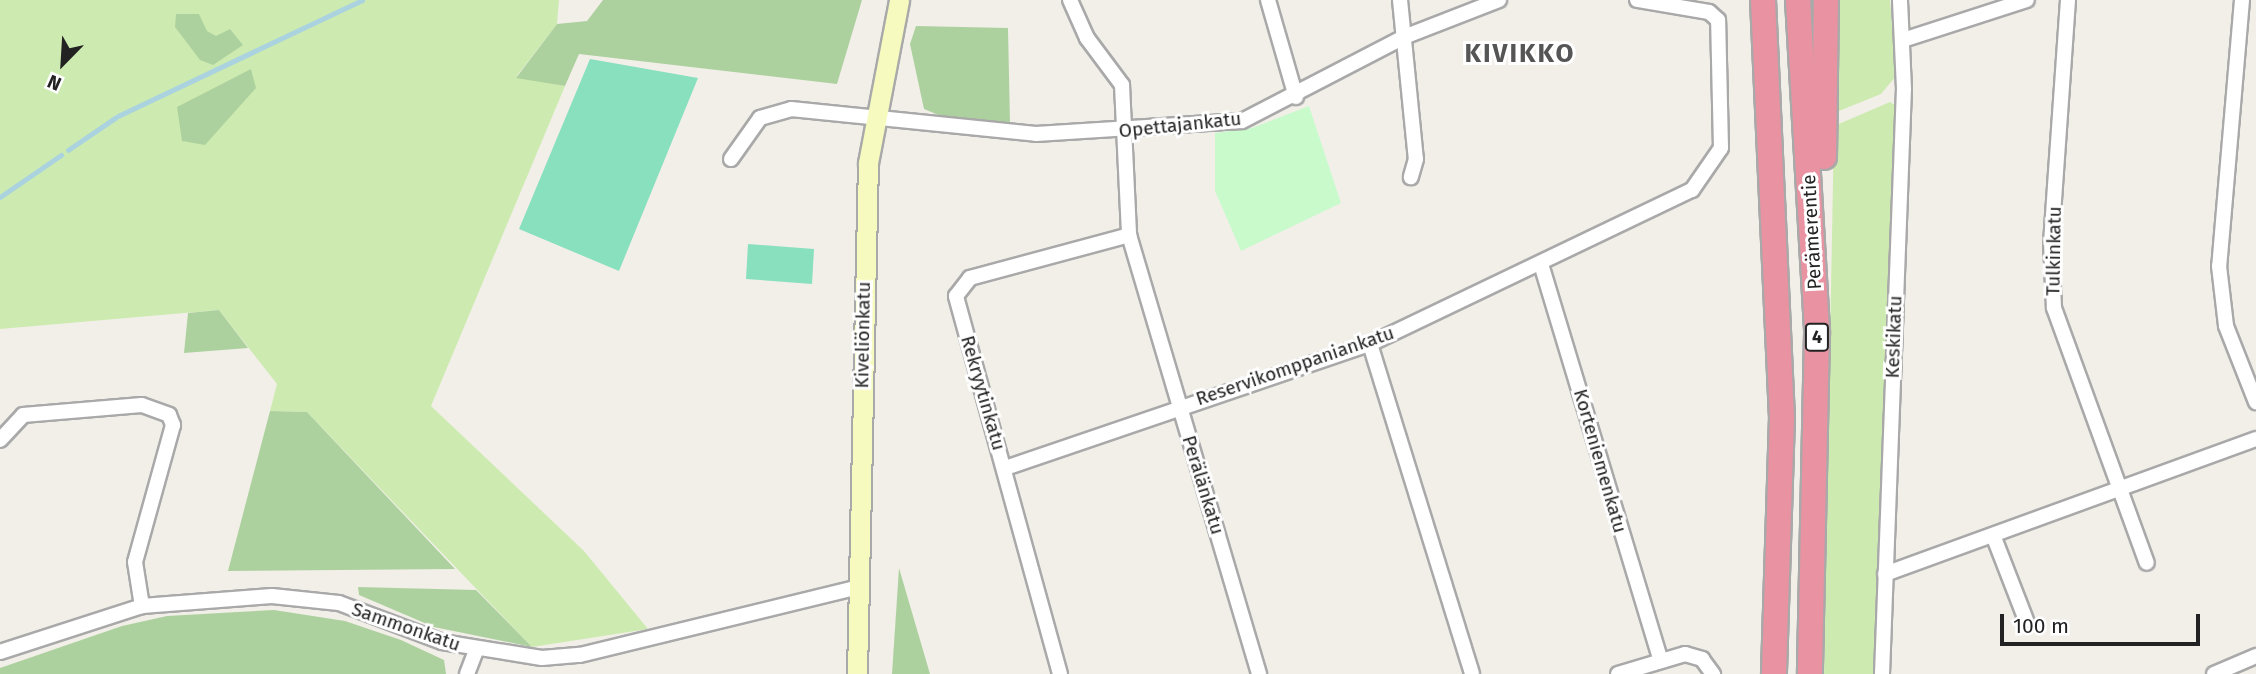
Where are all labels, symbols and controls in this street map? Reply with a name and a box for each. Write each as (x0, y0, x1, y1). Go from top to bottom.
north arrow (28, 28, 98, 98)
district label: KIVIKKO (1465, 38, 1575, 70)
text: N (44, 70, 65, 96)
street label: Opettajankatu (1118, 107, 1242, 143)
street label: Perämerentie (1798, 174, 1826, 290)
street label: Tulkinkatu (2042, 206, 2066, 296)
street label: Kiveliönkatu (851, 281, 875, 389)
street label: Keskikatu (1881, 295, 1907, 379)
street label: Reservikomppaniankatu (1193, 321, 1397, 411)
road number: 4 (1805, 323, 1829, 352)
street label: Rekryytinkatu (956, 333, 1010, 453)
street label: Korteniemenkatu (1569, 386, 1631, 536)
street label: Perälänkatu (1177, 433, 1229, 537)
street label: Sammonkatu (349, 598, 463, 656)
scale bar (2004, 600, 2204, 644)
text: 100 m (2013, 613, 2069, 639)

